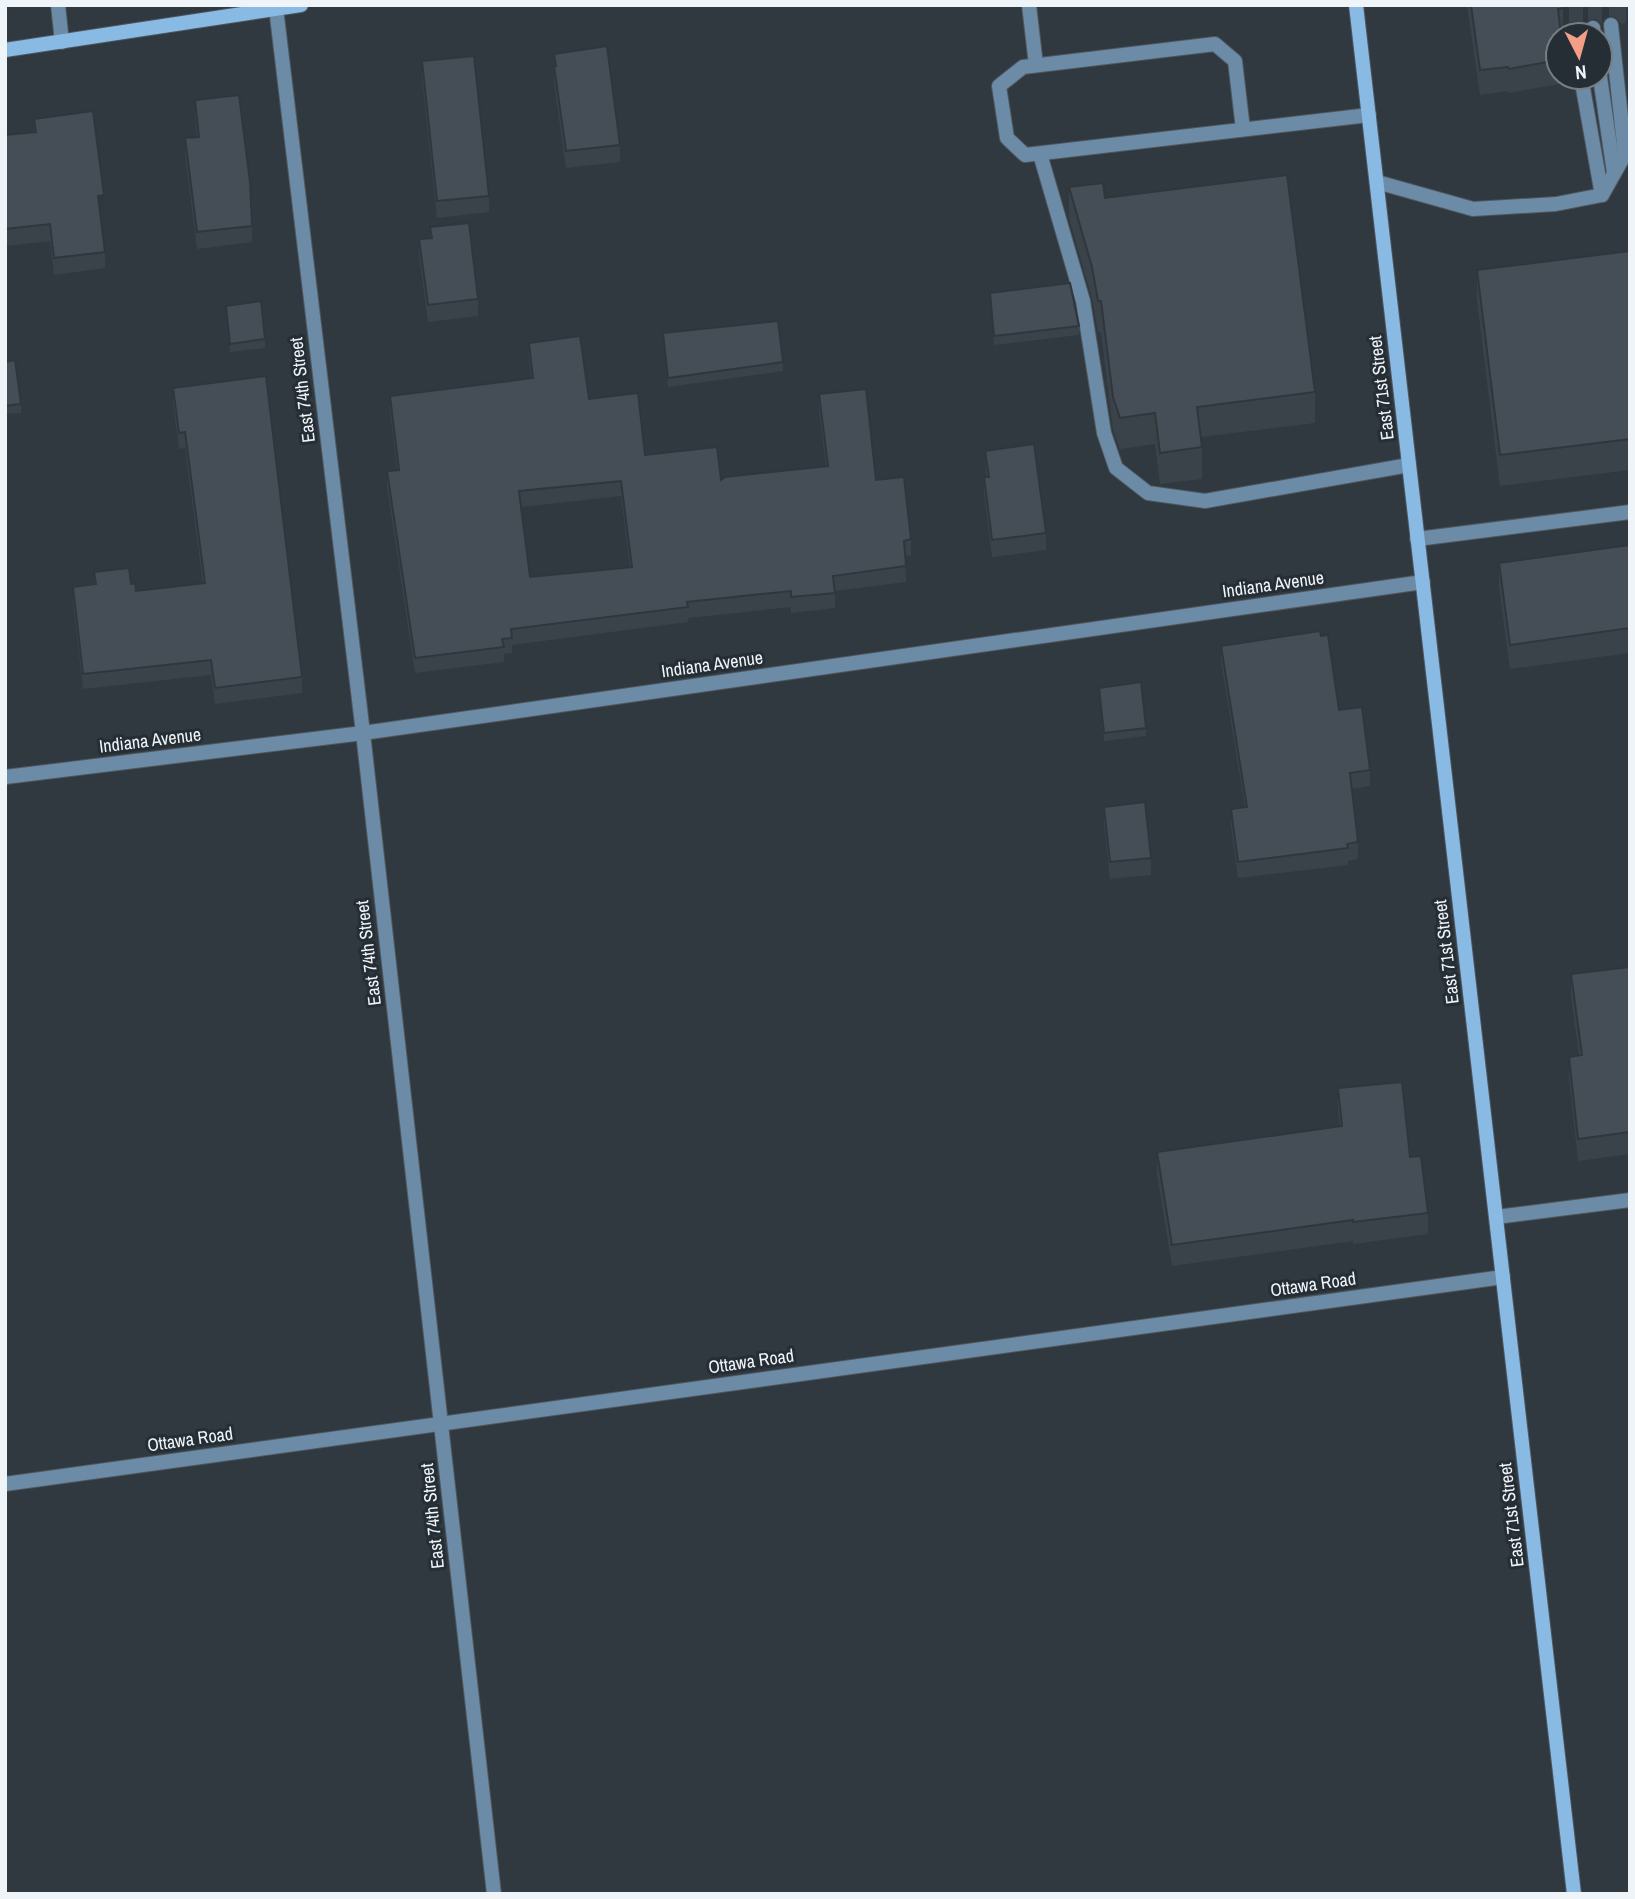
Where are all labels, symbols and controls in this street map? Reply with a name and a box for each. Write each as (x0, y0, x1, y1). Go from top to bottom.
north arrow (1544, 21, 1614, 91)
text: N (1574, 59, 1588, 86)
street label: East 71st Street (1362, 334, 1400, 442)
street label: East 74th Street (283, 336, 321, 444)
street label: Indiana Avenue (1221, 564, 1325, 604)
street label: Indiana Avenue (660, 644, 764, 684)
street label: Indiana Avenue (98, 721, 202, 759)
street label: East 71st Street (1427, 898, 1465, 1006)
street label: East 74th Street (349, 899, 387, 1007)
street label: Ottawa Road (1269, 1266, 1357, 1302)
street label: Ottawa Road (707, 1343, 795, 1379)
street label: Ottawa Road (146, 1421, 234, 1457)
street label: East 71st Street (1492, 1461, 1530, 1569)
street label: East 74th Street (414, 1462, 450, 1570)

